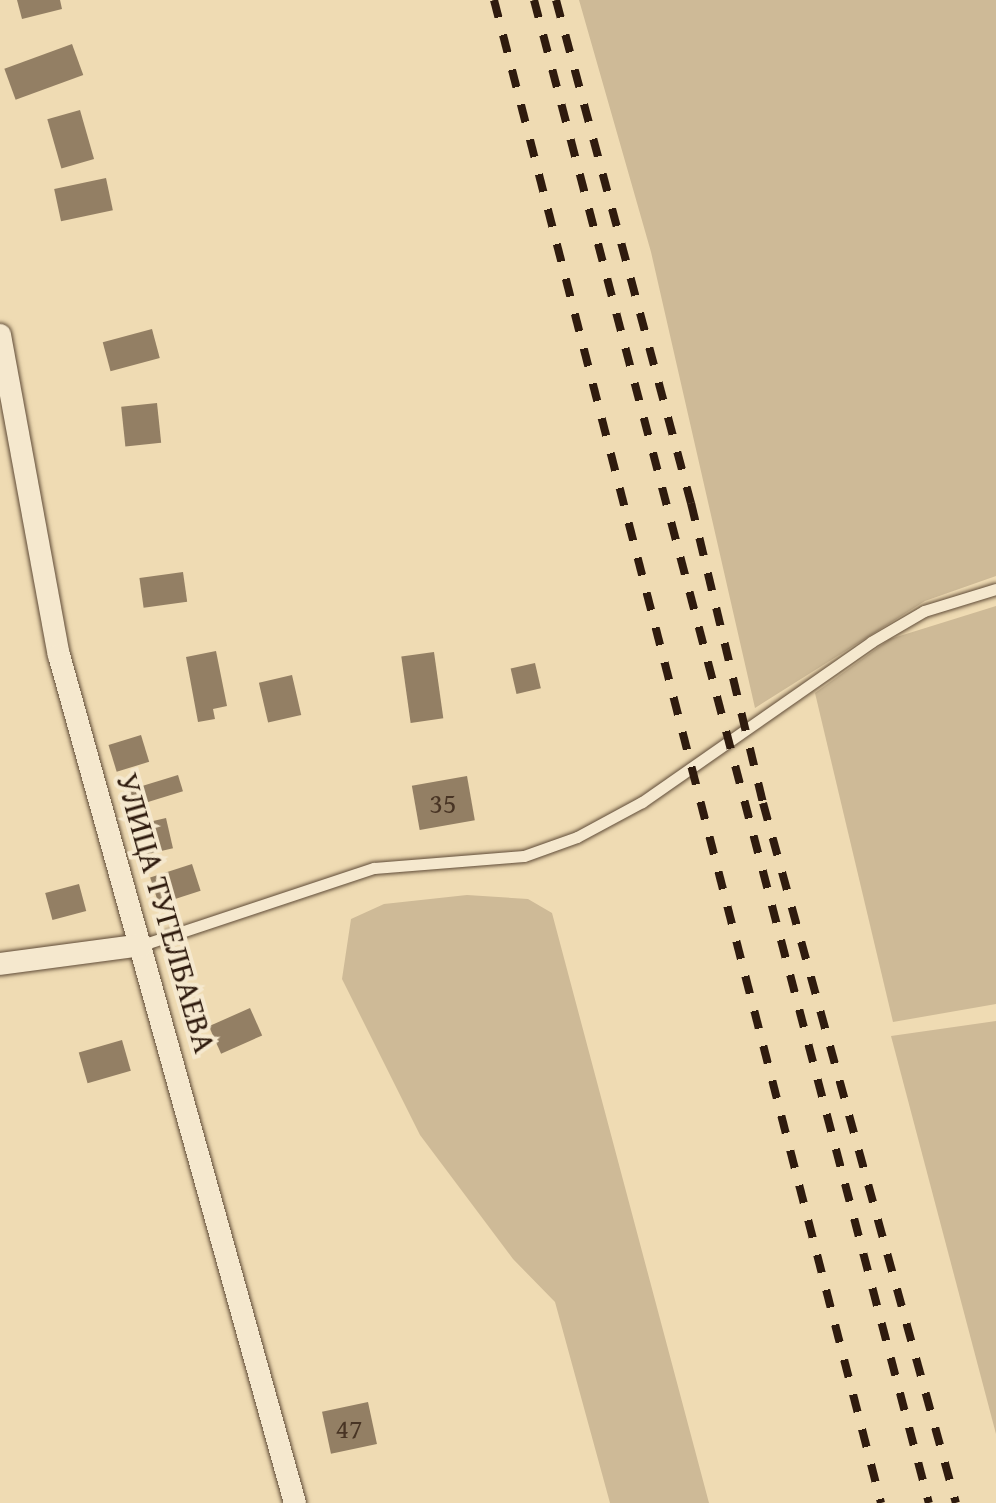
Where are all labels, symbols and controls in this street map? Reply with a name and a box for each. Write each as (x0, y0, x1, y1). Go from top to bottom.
street label: УЛИЦА ТУГЕЛБАЕВА (108, 769, 224, 1057)
house number: 35 (430, 786, 456, 820)
house number: 47 (336, 1411, 362, 1445)

